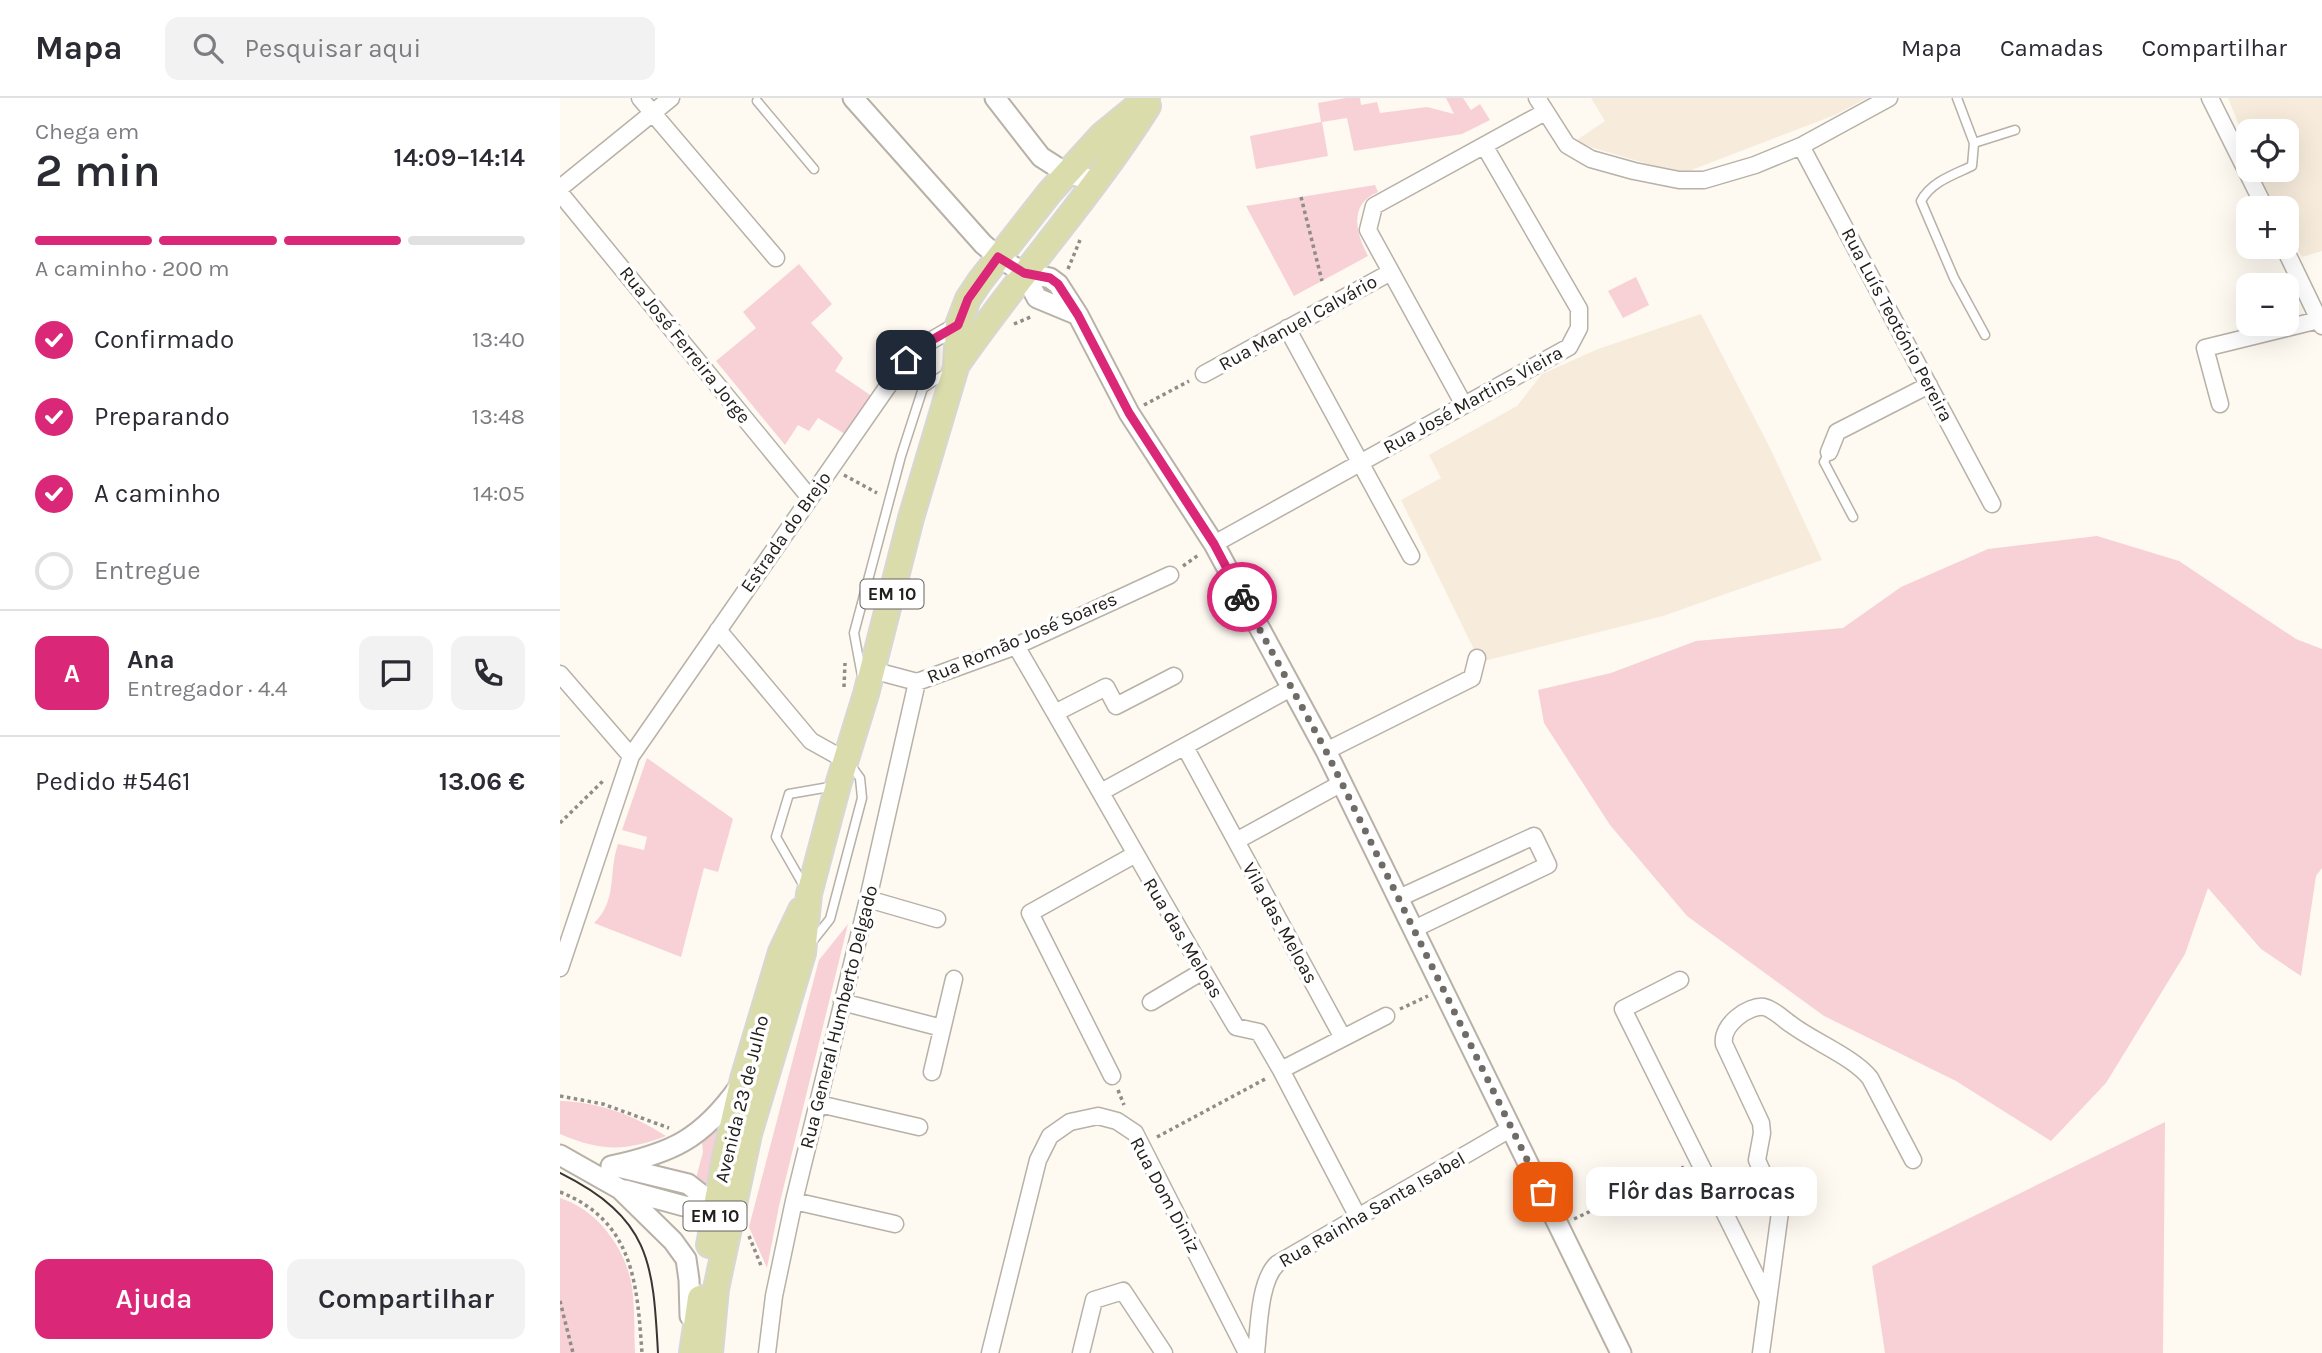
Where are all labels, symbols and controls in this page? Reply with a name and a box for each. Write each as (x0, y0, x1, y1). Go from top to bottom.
search box (165, 17, 655, 80)
text: Mapa (35, 29, 123, 67)
icon: search (189, 29, 227, 67)
text: Pesquisar aqui (245, 33, 421, 64)
text: Mapa (1901, 34, 1962, 62)
text: Camadas (2000, 34, 2104, 62)
text: Compartilhar (2142, 34, 2287, 62)
text: Chega em (35, 118, 139, 145)
map controls (2236, 119, 2299, 336)
button: locate (2236, 119, 2299, 182)
text: 14:09–14:14 (394, 142, 525, 173)
text: 2 min (35, 144, 161, 198)
button: + (2236, 196, 2299, 259)
street label: Rua Luís Teotónio Pereira (1837, 224, 1957, 426)
text: A caminho · 200 m (35, 255, 230, 282)
street label: Rua José Ferreira Jorge (615, 262, 755, 428)
street label: Rua Manuel Calvário (1215, 270, 1381, 376)
button: − (2236, 273, 2299, 336)
icon: check (35, 321, 73, 359)
text: Confirmado (94, 324, 234, 355)
text: 13:40 (472, 326, 525, 353)
pin (876, 330, 936, 390)
icon: home (887, 341, 925, 379)
street label: Rua José Martins Vieira (1379, 341, 1567, 459)
icon: check (35, 398, 73, 436)
text: Preparando (94, 401, 230, 432)
text: 13:48 (472, 403, 525, 430)
street label: Estrada do Brejo (736, 467, 836, 597)
icon: check (35, 475, 73, 513)
text: A caminho (94, 478, 221, 509)
text: 14:05 (473, 480, 525, 507)
text: Entregue (94, 555, 201, 586)
courier (1207, 562, 1277, 632)
icon: bike (1223, 578, 1261, 616)
road number: EM 10 (860, 580, 924, 608)
street label: Rua Romão José Soares (924, 588, 1120, 688)
button: chat (359, 636, 433, 710)
button: phone (451, 636, 525, 710)
text: Ana (127, 644, 175, 675)
text: A (64, 658, 80, 689)
text: Entregador · 4.4 (127, 675, 288, 702)
text: Pedido #5461 (35, 766, 191, 797)
text: 13.06 € (439, 766, 525, 797)
street label: Vila das Meloas (1238, 859, 1322, 987)
street label: Rua das Meloas (1138, 874, 1228, 1002)
street label: Rua General Humberto Delgado (796, 883, 882, 1151)
street label: Avenida 23 de Julho (711, 1013, 773, 1185)
street label: Rua Dom Diniz (1125, 1133, 1205, 1257)
street label: Rua Rainha Santa Isabel (1275, 1148, 1469, 1272)
pin (1513, 1162, 1573, 1222)
callout: Flôr das Barrocas (1585, 1168, 1816, 1216)
icon: bag (1524, 1173, 1562, 1211)
text: Flôr das Barrocas (1608, 1178, 1795, 1205)
road number: EM 10 (684, 1202, 746, 1231)
button: Ajuda (35, 1259, 273, 1339)
button: Compartilhar (287, 1259, 525, 1339)

